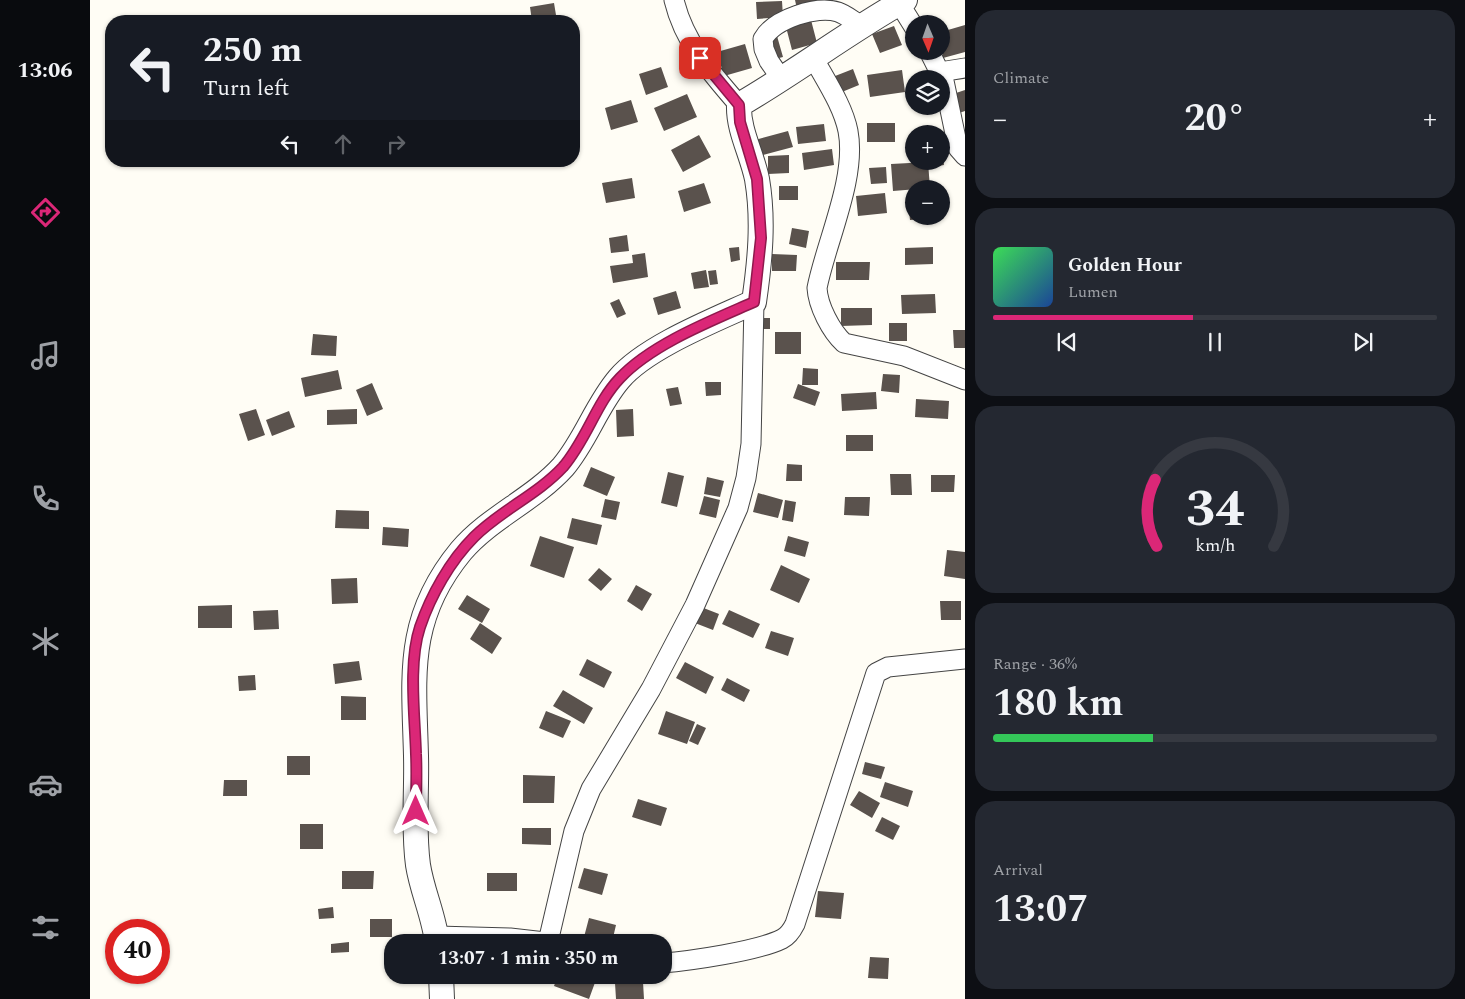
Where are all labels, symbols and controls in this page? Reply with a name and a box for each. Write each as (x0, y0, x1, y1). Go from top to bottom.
north arrow (905, 15, 950, 60)
map controls (905, 15, 950, 225)
text: 250 m (203, 24, 302, 77)
icon: left (120, 35, 185, 100)
pin (679, 37, 721, 79)
icon: arrive (686, 44, 714, 72)
text: 13:06 (17, 54, 73, 87)
text: Climate (993, 66, 1049, 90)
button: layers (905, 70, 950, 115)
text: Turn left (203, 72, 289, 105)
text: 20° (1184, 90, 1246, 148)
text: − (993, 98, 1007, 141)
text: + (1423, 98, 1437, 141)
button: + (905, 125, 950, 170)
icon: left (276, 130, 304, 158)
icon: ahead (329, 130, 357, 158)
icon: right (382, 130, 410, 158)
button: − (905, 180, 950, 225)
icon: directions (28, 195, 63, 230)
text: Golden Hour (1068, 251, 1182, 280)
text: Lumen (1068, 280, 1118, 304)
icon: previous (1053, 328, 1081, 356)
icon: pause (1201, 328, 1229, 356)
icon: next (1349, 328, 1377, 356)
icon: music (28, 338, 63, 373)
text: 34 (1186, 470, 1244, 549)
icon: phone (28, 481, 63, 516)
text: km/h (1195, 532, 1235, 559)
icon: climate (28, 624, 63, 659)
text: Range · 36% (993, 652, 1077, 676)
text: 180 km (993, 675, 1124, 733)
icon: car (28, 767, 63, 802)
position arrow (389, 784, 441, 836)
text: Arrival (993, 858, 1043, 882)
text: 13:07 (993, 881, 1088, 939)
icon: filters (28, 910, 63, 945)
speed limit sign: 40 (105, 919, 170, 984)
text: 13:07 · 1 min · 350 m (438, 944, 618, 973)

